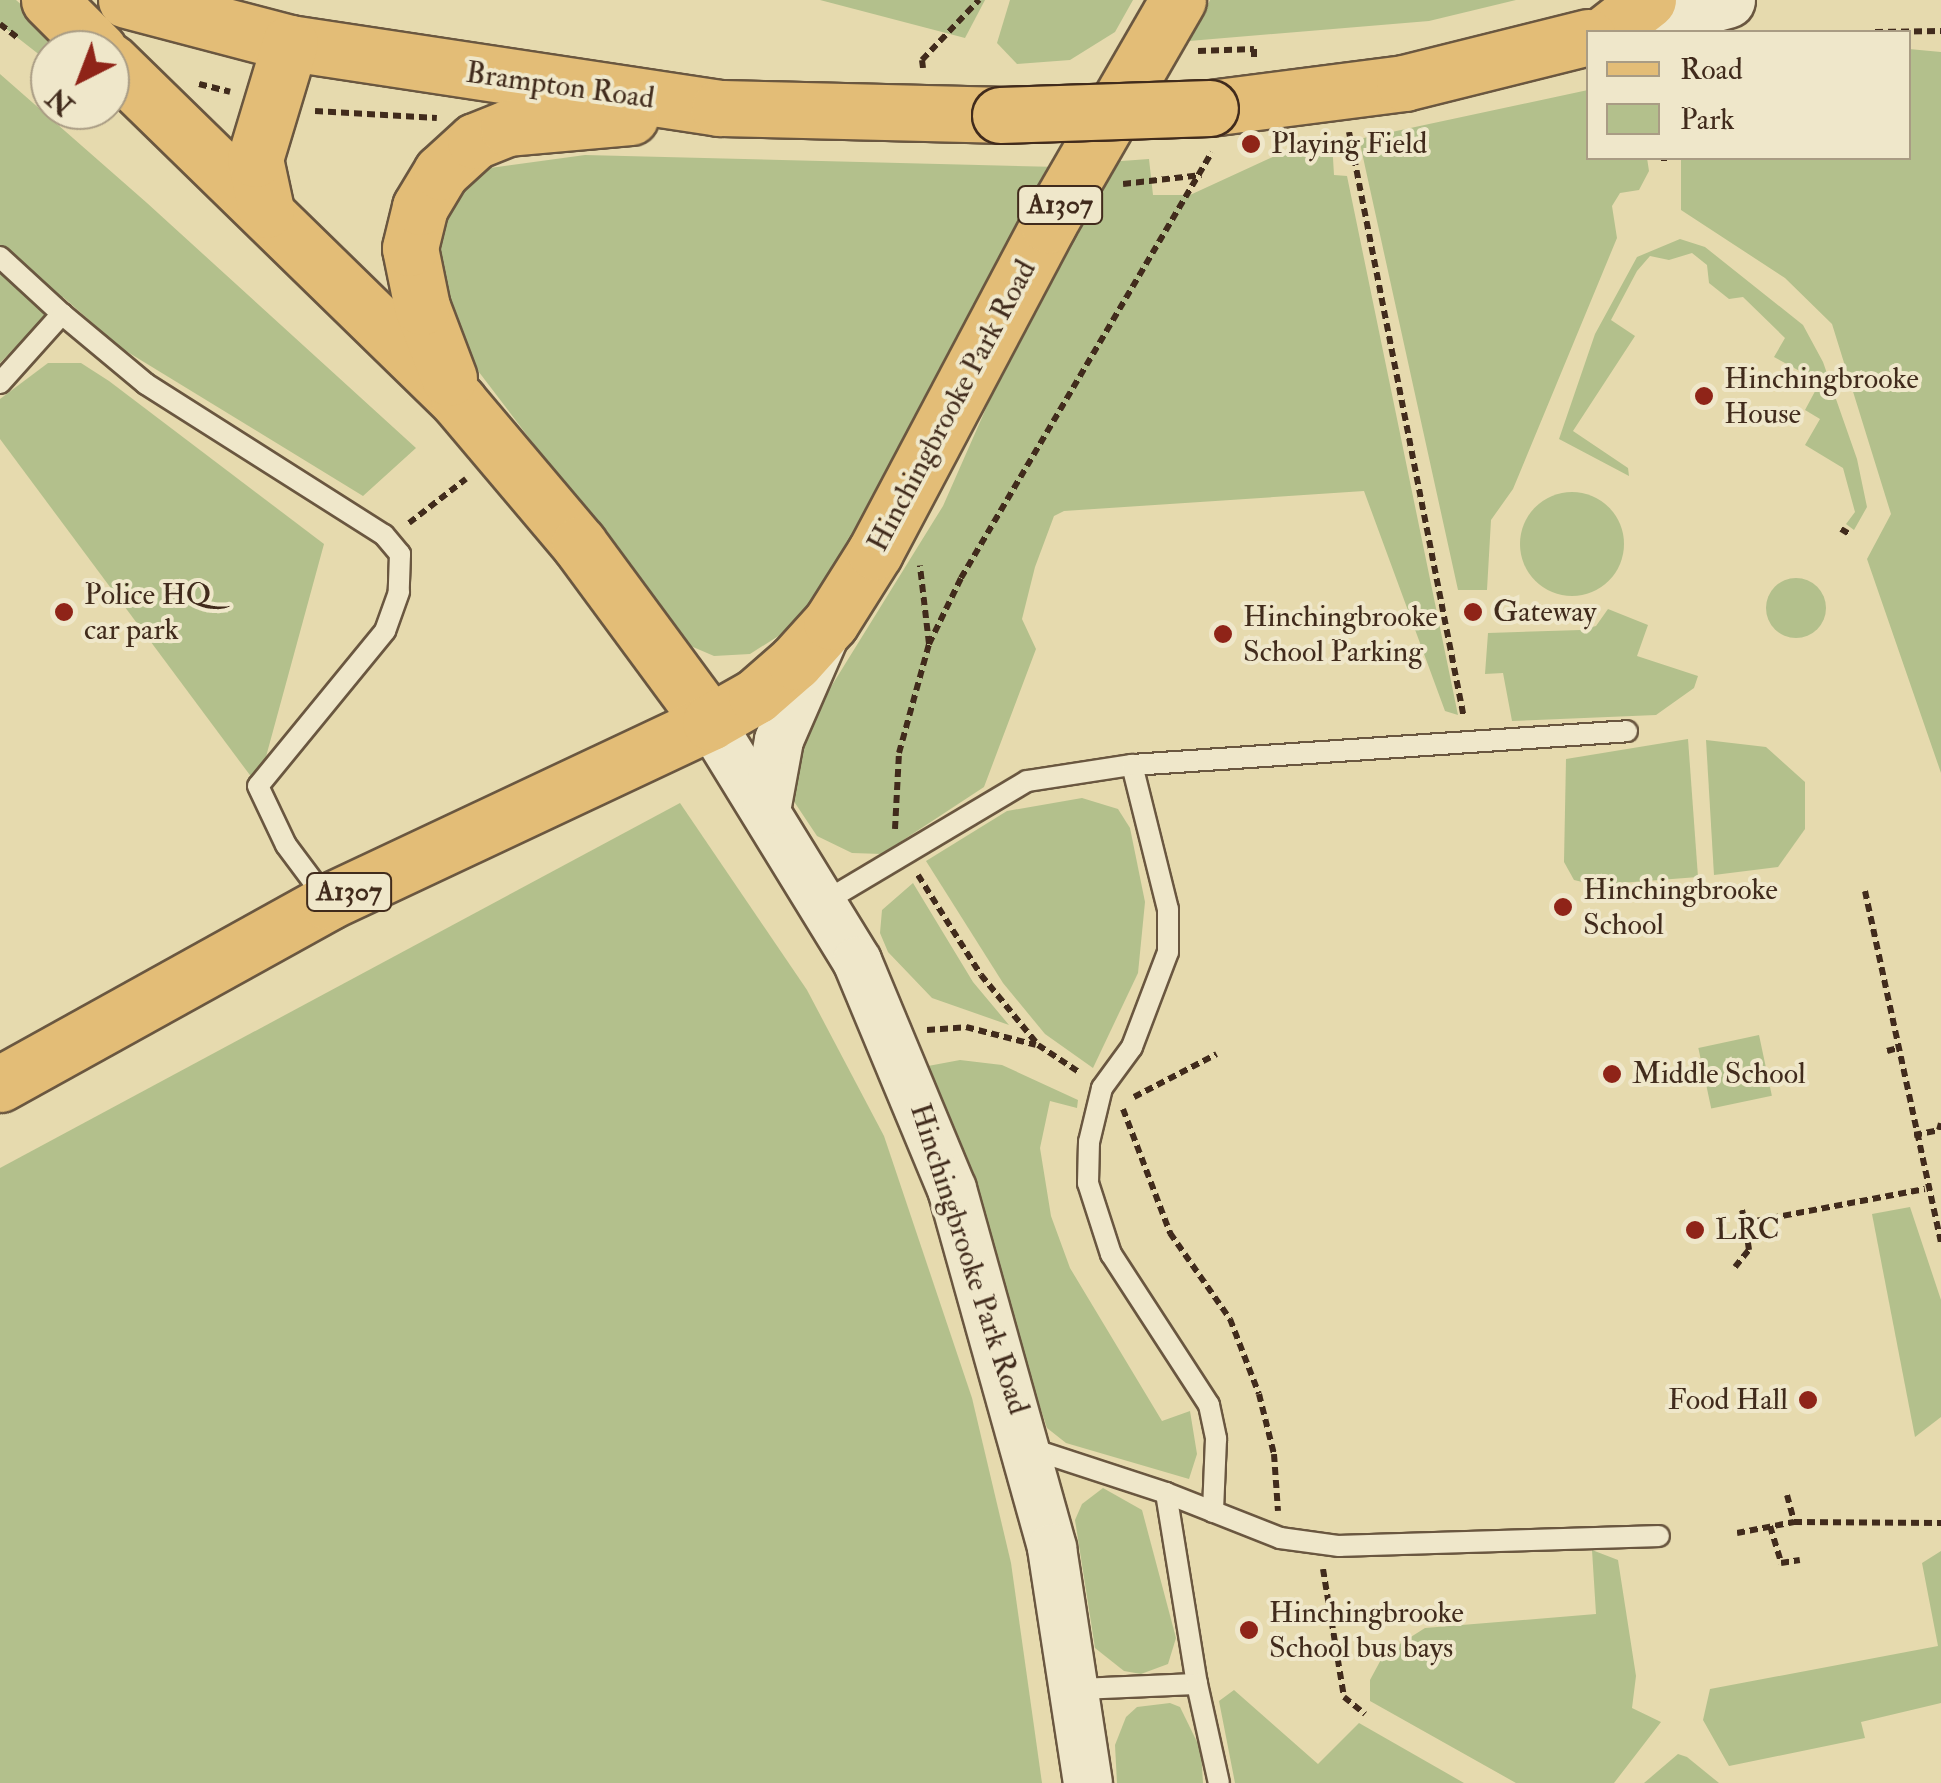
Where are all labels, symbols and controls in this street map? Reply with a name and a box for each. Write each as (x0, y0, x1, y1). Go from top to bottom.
north arrow (30, 30, 130, 130)
legend (1586, 30, 1911, 160)
text: Road (1680, 51, 1743, 88)
street label: Brampton Road (463, 55, 657, 117)
text: N (40, 80, 82, 123)
text: Park (1680, 101, 1735, 138)
place label: Playing Field (1271, 126, 1427, 162)
marker: Playing Field (1240, 133, 1262, 155)
road number: A1307 (1015, 182, 1105, 228)
street label: Hinchingbrooke Park Road (860, 254, 1044, 558)
place label: Hinchingbrooke House (1724, 361, 1919, 432)
marker: Hinchingbrooke House (1693, 385, 1715, 407)
place label: Police HQ car park (84, 577, 211, 648)
place label: Gateway (1493, 594, 1596, 630)
place label: Hinchingbrooke School Parking (1243, 599, 1438, 670)
marker: Police HQ car park (53, 601, 75, 623)
marker: Gateway (1462, 601, 1484, 623)
marker: Hinchingbrooke School Parking (1212, 623, 1234, 645)
road number: A1307 (304, 869, 394, 915)
place label: Hinchingbrooke School (1583, 872, 1778, 942)
marker: Hinchingbrooke School (1552, 896, 1574, 918)
place label: Middle School (1632, 1056, 1806, 1092)
marker: Middle School (1601, 1063, 1623, 1085)
street label: Hinchingbrooke Park Road (902, 1099, 1036, 1419)
place label: LRC (1715, 1212, 1780, 1248)
marker: LRC (1684, 1219, 1706, 1241)
place label: Food Hall (1668, 1382, 1788, 1418)
marker: Food Hall (1797, 1389, 1819, 1411)
place label: Hinchingbrooke School bus bays (1269, 1595, 1464, 1666)
marker: Hinchingbrooke School bus bays (1238, 1619, 1260, 1641)

